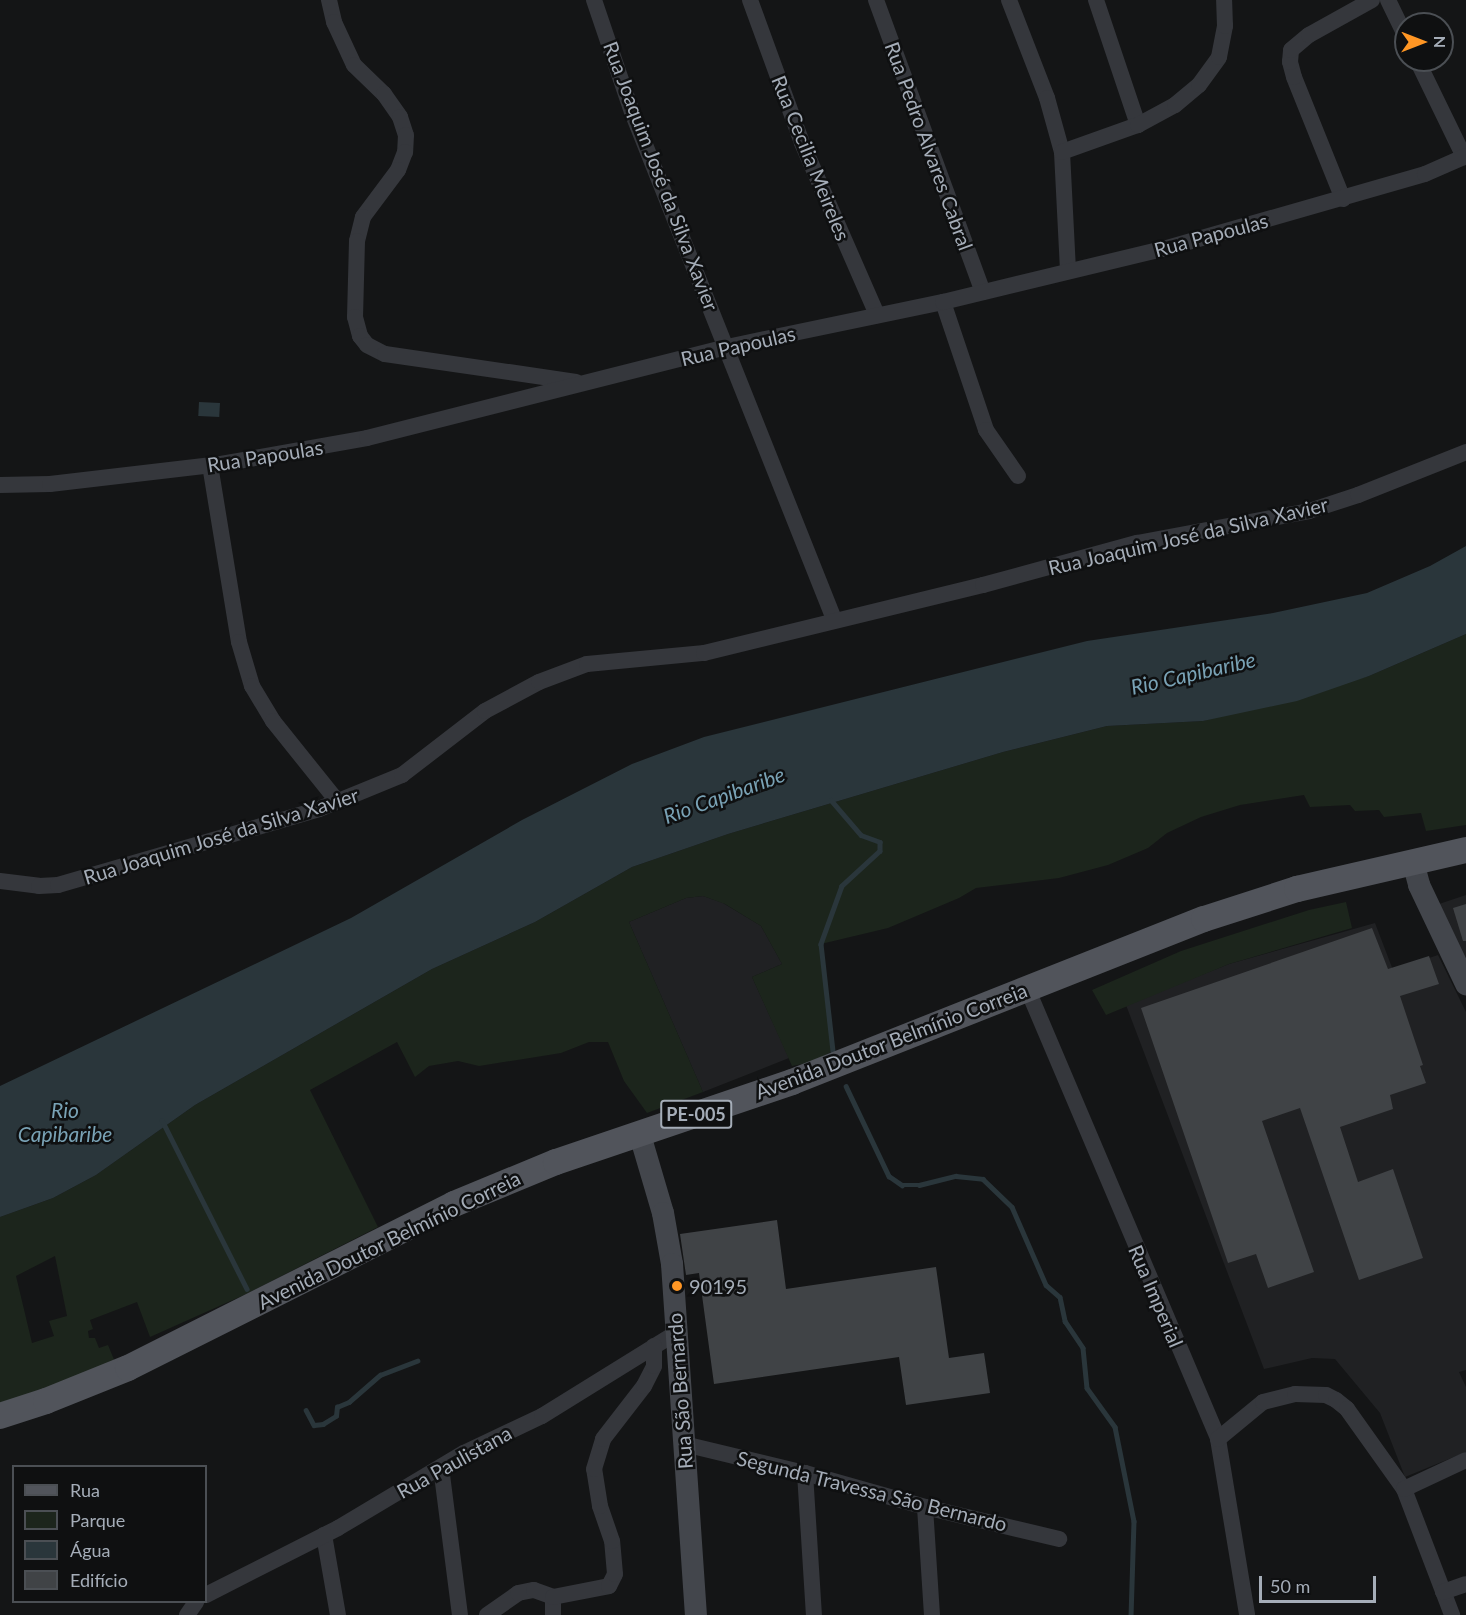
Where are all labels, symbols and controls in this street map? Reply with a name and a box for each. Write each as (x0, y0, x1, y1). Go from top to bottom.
north arrow (1394, 12, 1454, 72)
text: N (1431, 36, 1450, 48)
street label: Rua Joaquim José da Silva Xavier (598, 38, 724, 314)
street label: Rua Pedro Alvares Cabral (880, 38, 978, 254)
street label: Rua Cecilia Meireles (767, 72, 855, 244)
street label: Rua Papoulas (1151, 208, 1271, 262)
street label: Rua Papoulas (678, 321, 798, 371)
street label: Rua Papoulas (205, 435, 325, 477)
street label: Rua Joaquim José da Silva Xavier (1045, 492, 1331, 580)
water label: Rio Capibaribe (1128, 646, 1258, 700)
water label: Rio Capibaribe (660, 761, 788, 829)
street label: Rua Joaquim José da Silva Xavier (80, 783, 362, 889)
street label: Avenida Doutor Belmínio Correia (751, 978, 1031, 1104)
water label: Rio Capibaribe (18, 1097, 112, 1147)
road number: PE-005 (660, 1099, 732, 1129)
street label: Avenida Doutor Belmínio Correia (254, 1166, 524, 1314)
street label: Rua Imperial (1124, 1241, 1188, 1351)
place label: 90195 (689, 1274, 747, 1298)
marker: 90195 (670, 1279, 684, 1293)
street label: Rua São Bernardo (663, 1312, 697, 1470)
street label: Rua Paulistana (392, 1421, 516, 1503)
street label: Segunda Travessa São Bernardo (734, 1446, 1010, 1536)
legend (12, 1465, 207, 1603)
text: Rua (70, 1479, 100, 1501)
text: Parque (70, 1509, 125, 1531)
text: Água (70, 1539, 111, 1561)
scale bar (1262, 1564, 1379, 1602)
text: Edifício (70, 1569, 128, 1591)
text: 50 m (1270, 1575, 1310, 1597)

